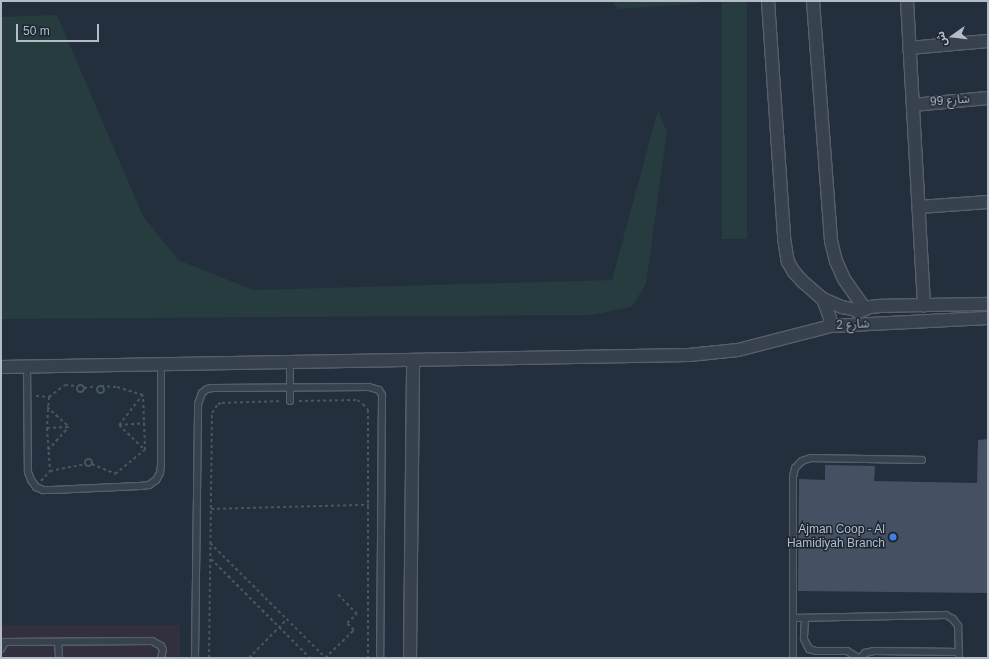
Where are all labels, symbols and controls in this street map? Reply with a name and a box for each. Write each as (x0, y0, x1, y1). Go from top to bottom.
scale bar (18, 16, 101, 42)
north arrow (933, 16, 973, 56)
text: 50 m (23, 24, 50, 38)
text: ش (934, 30, 949, 48)
street label: شارع 99 (929, 92, 971, 110)
street label: شارع 2 (836, 317, 870, 333)
place label: Ajman Coop - Al Hamidiyah Branch (787, 523, 885, 551)
marker: Ajman Coop - Al Hamidiyah Branch (888, 532, 898, 542)

